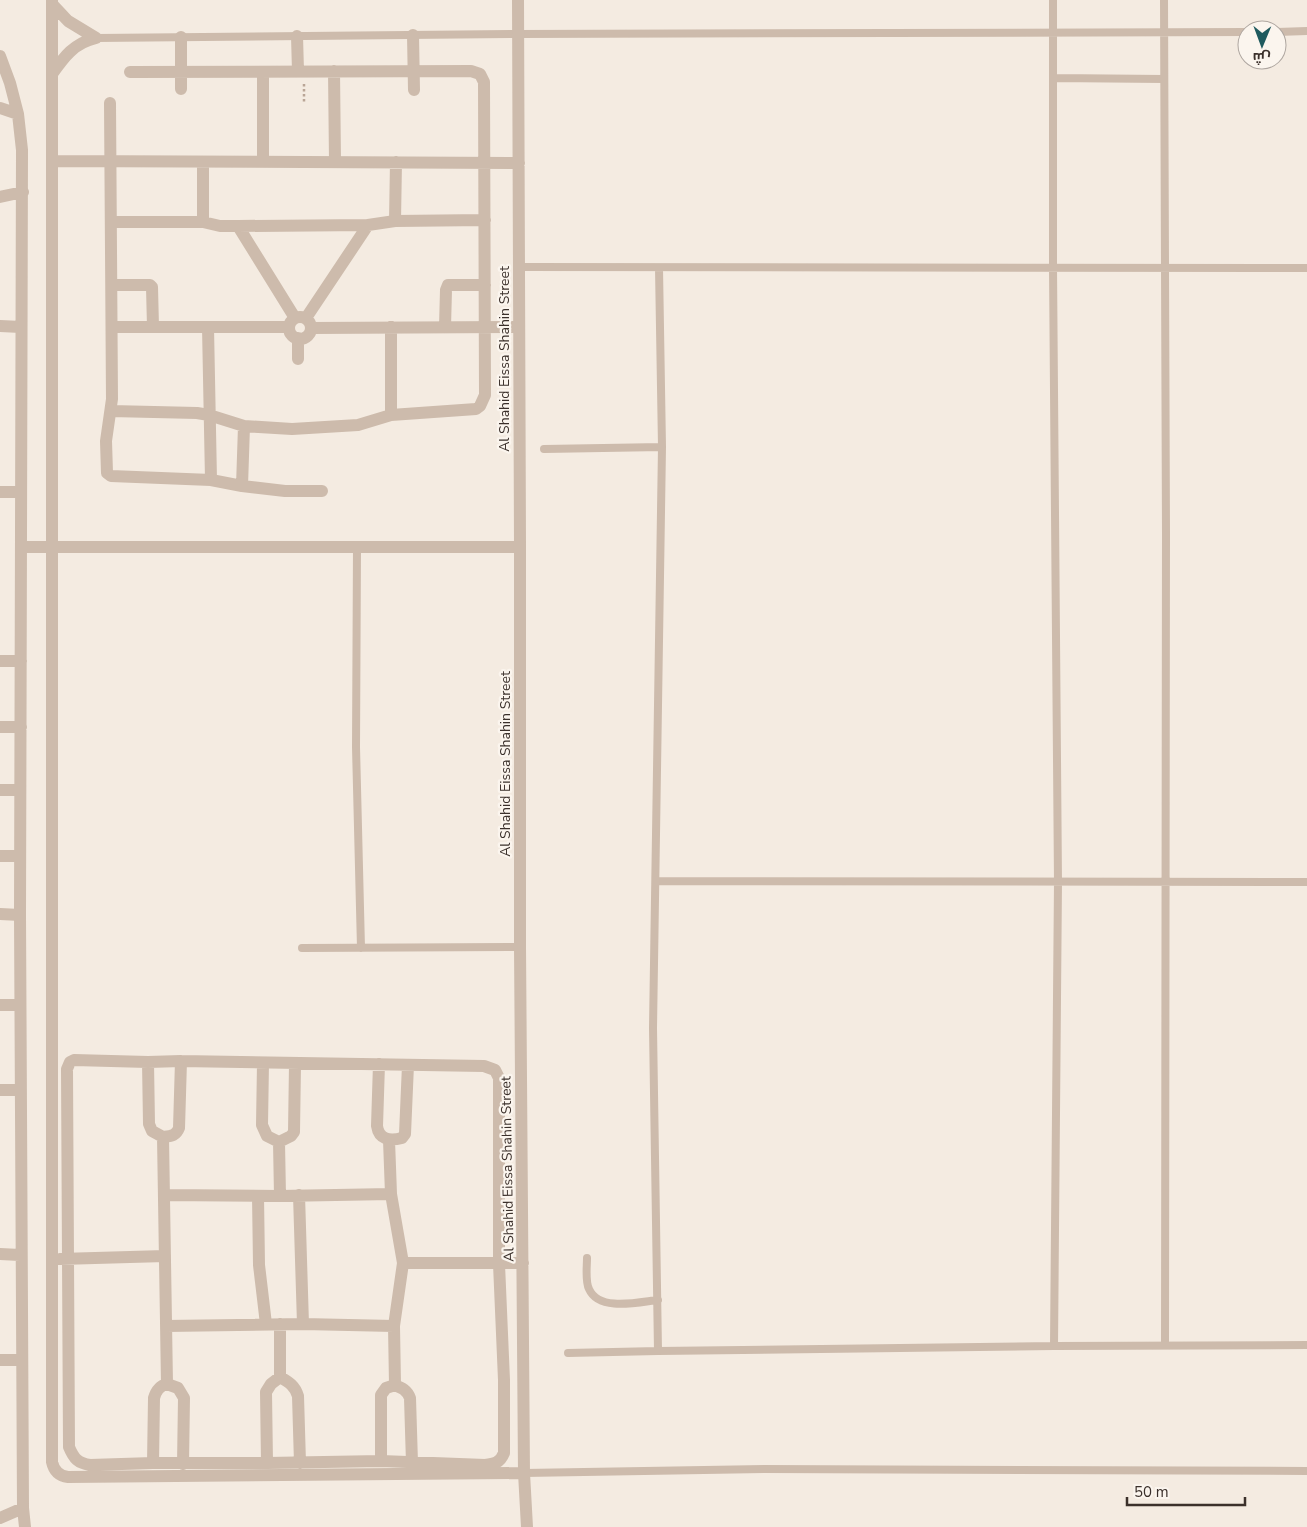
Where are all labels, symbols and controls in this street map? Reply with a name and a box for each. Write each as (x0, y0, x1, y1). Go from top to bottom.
north arrow (1237, 20, 1287, 70)
text: ش (1253, 48, 1271, 67)
street label: Al Shahid Eissa Shahin Street (495, 266, 514, 452)
street label: Al Shahid Eissa Shahin Street (496, 671, 515, 857)
street label: Al Shahid Eissa Shahin Street (496, 1076, 519, 1262)
scale bar (1127, 1474, 1244, 1506)
text: 50 m (1134, 1482, 1169, 1502)

